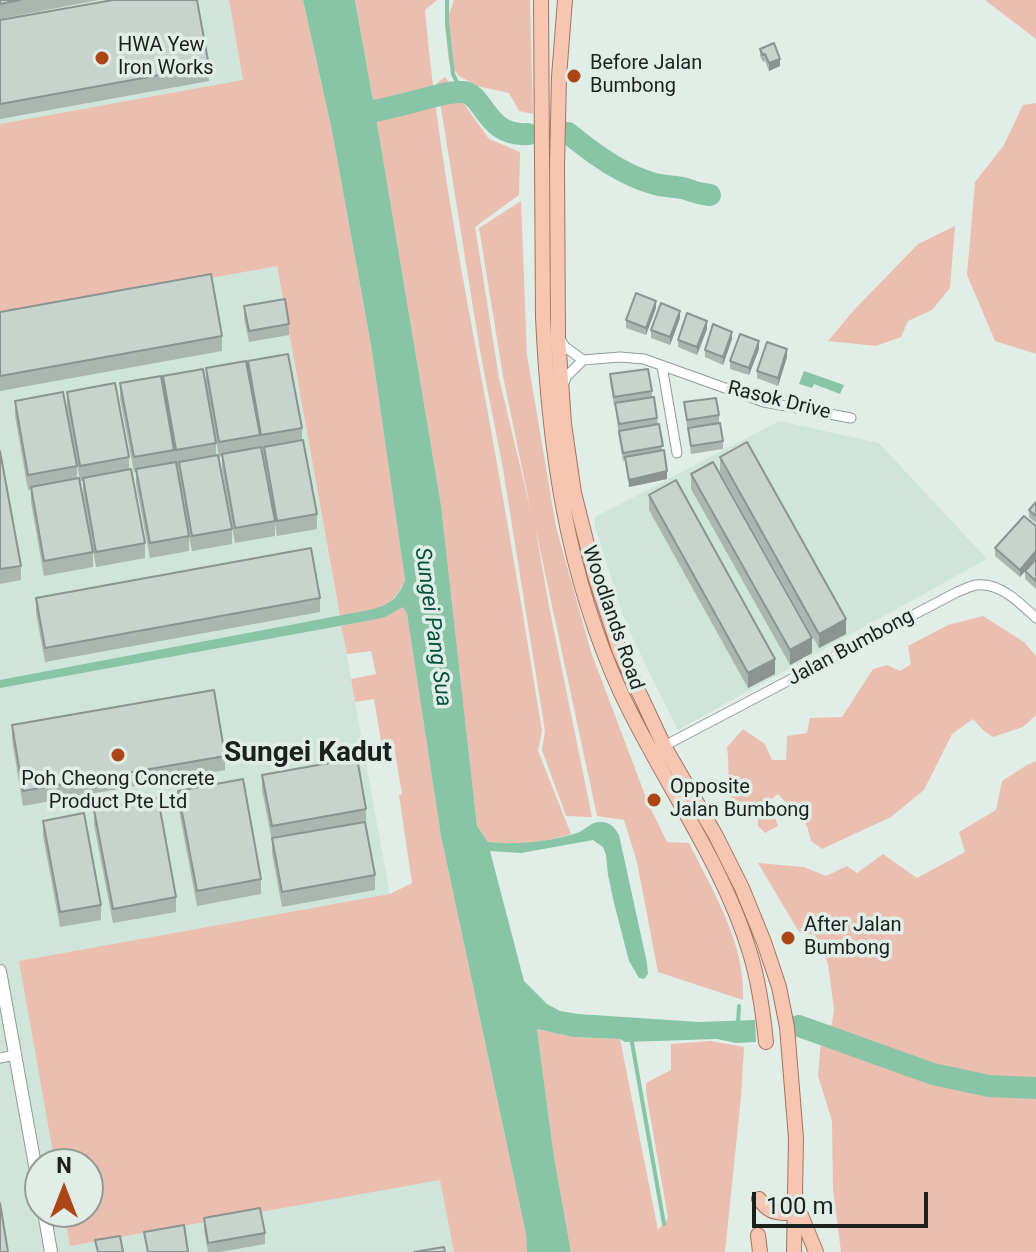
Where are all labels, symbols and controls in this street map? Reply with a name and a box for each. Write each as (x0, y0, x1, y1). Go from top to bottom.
place label: HWA Yew Iron Works (118, 34, 214, 81)
marker: HWA Yew Iron Works (93, 49, 111, 67)
place label: Before Jalan Bumbong (590, 52, 702, 99)
marker: Before Jalan Bumbong (565, 67, 583, 85)
street label: Rasok Drive (725, 377, 833, 425)
street label: Woodlands Road (576, 543, 648, 693)
water label: Sungei Pang Sua (408, 546, 456, 708)
street label: Jalan Bumbong (784, 605, 918, 691)
district label: Sungei Kadut (224, 737, 392, 771)
marker: Poh Cheong Concrete Product Pte Ltd (109, 746, 127, 764)
place label: Poh Cheong Concrete Product Pte Ltd (21, 768, 215, 815)
place label: Opposite Jalan Bumbong (670, 776, 810, 823)
marker: Opposite Jalan Bumbong (645, 791, 663, 809)
place label: After Jalan Bumbong (804, 914, 902, 961)
marker: After Jalan Bumbong (779, 929, 797, 947)
north arrow (24, 1148, 104, 1228)
text: N (56, 1153, 72, 1178)
scale bar (756, 1176, 932, 1226)
text: 100 m (766, 1192, 833, 1220)

